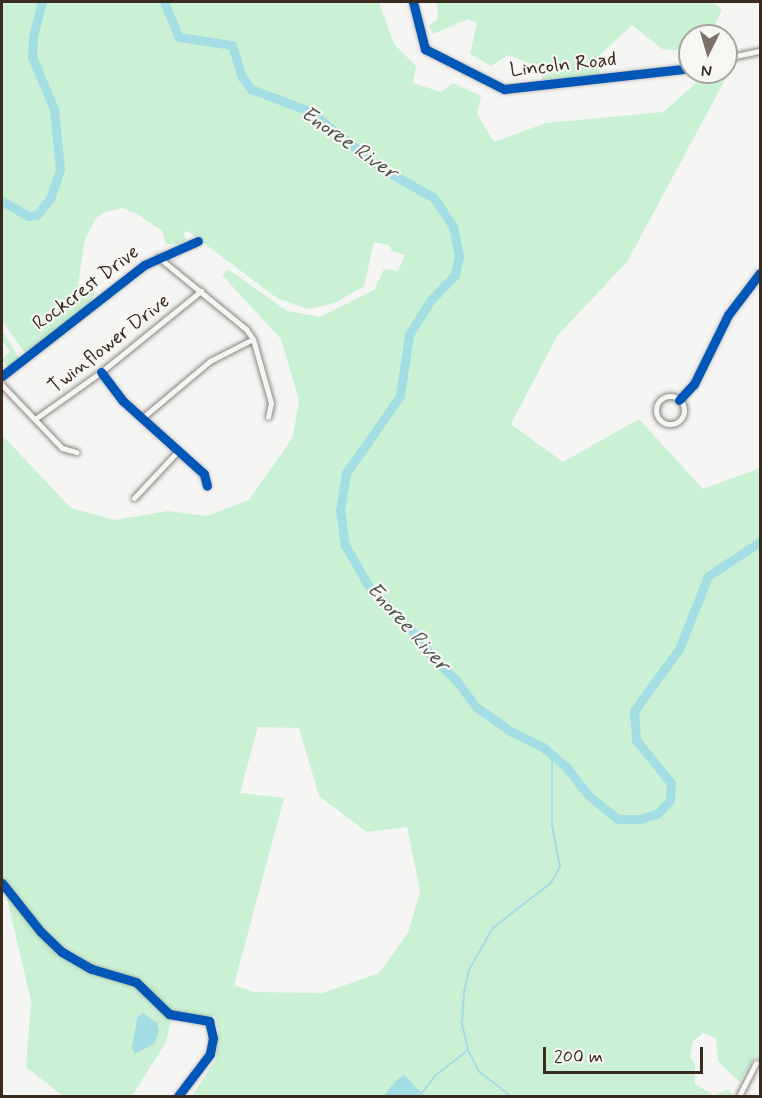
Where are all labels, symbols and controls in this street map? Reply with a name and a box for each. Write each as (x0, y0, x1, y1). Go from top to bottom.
north arrow (678, 24, 738, 84)
street label: Lincoln Road (509, 48, 617, 82)
text: N (700, 60, 713, 81)
water label: Enoree River (296, 101, 402, 185)
street label: Rockcrest Drive (28, 240, 144, 336)
street label: Twinflower Drive (44, 290, 174, 398)
water label: Enoree River (362, 577, 454, 677)
scale bar (546, 1035, 706, 1073)
text: 200 m (554, 1045, 603, 1069)

